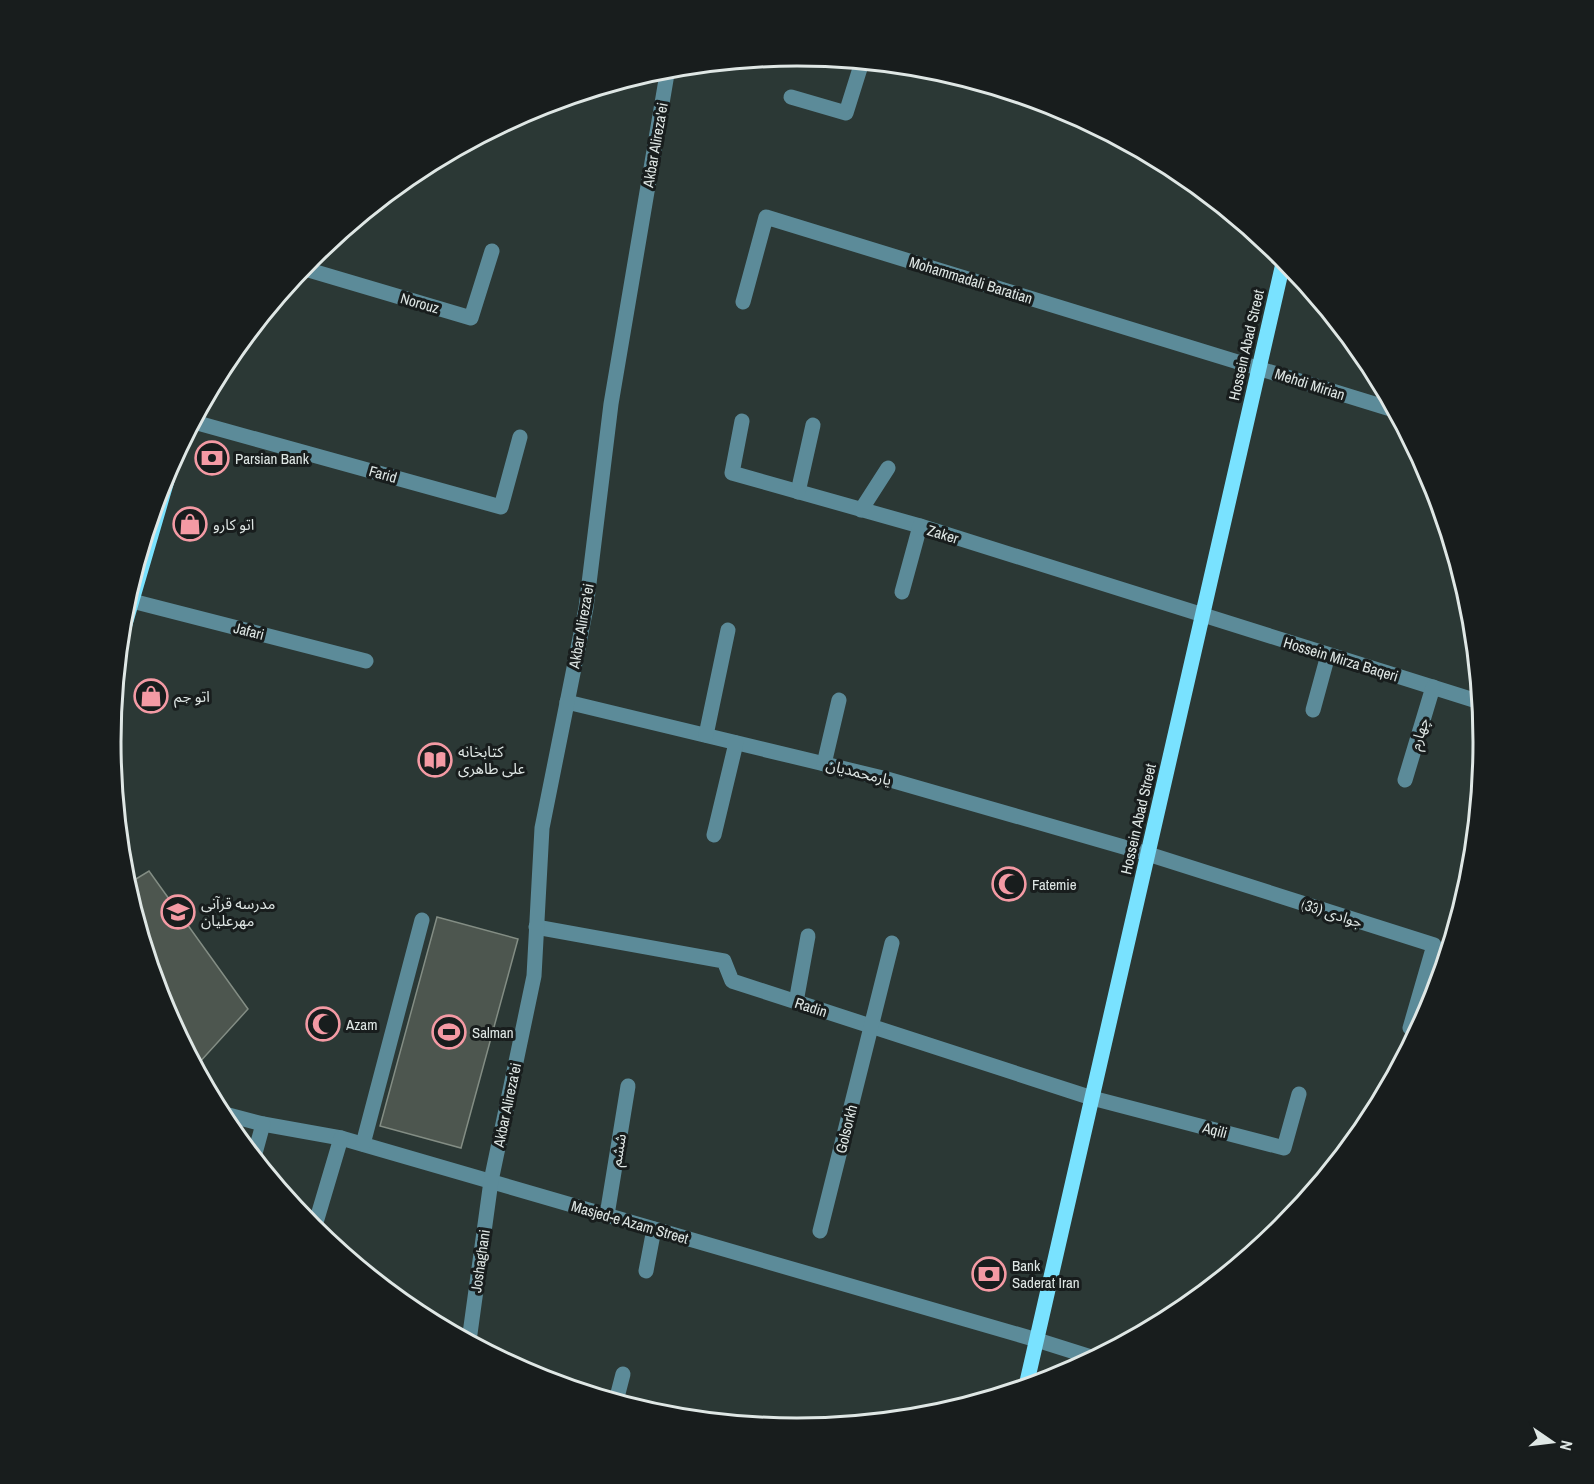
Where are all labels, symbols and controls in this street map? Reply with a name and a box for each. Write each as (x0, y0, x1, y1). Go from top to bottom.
street label: Akbar Alireza'ei (637, 101, 673, 190)
street label: Mohammadali Baratian (907, 251, 1035, 309)
street label: Norouz (398, 287, 442, 319)
street label: Hossein Abad Street (1223, 287, 1269, 402)
street label: Mehdi Mirian (1272, 363, 1348, 405)
bank icon: Parsian Bank (194, 440, 230, 476)
place label: Parsian Bank (235, 448, 310, 469)
street label: Farid (367, 460, 399, 488)
shop icon: اتو کارو (172, 506, 208, 542)
place label: اتو کارو (213, 514, 254, 535)
street label: Zaker (925, 519, 961, 549)
street label: Akbar Alireza'ei (563, 582, 599, 671)
street label: Jafari (232, 617, 266, 645)
street label: Hossein Mirza Baqeri (1281, 632, 1401, 686)
shop icon: اتو جم (133, 678, 169, 714)
place label: اتو جم (174, 686, 210, 708)
street label: چهارم (1404, 715, 1435, 753)
place label: کتابخانه علی طاهری (458, 741, 525, 779)
library icon: کتابخانه علی طاهری (417, 742, 453, 778)
street label: یارمحمدیان (824, 754, 894, 790)
street label: Hossein Abad Street (1115, 761, 1161, 876)
mosque icon: Fatemie (991, 866, 1027, 902)
place label: Fatemie (1032, 874, 1077, 895)
place label: مدرسه قرآنی مهرعلیان (201, 893, 275, 931)
street label: جوادی (33) (1299, 893, 1366, 933)
school or university icon: مدرسه قرآنی مهرعلیان (160, 894, 196, 930)
street label: Radin (792, 992, 830, 1022)
mosque icon: Azam (305, 1006, 341, 1042)
place label: Azam (345, 1014, 377, 1035)
sports icon: Salman (431, 1014, 467, 1050)
place label: Salman (472, 1022, 514, 1043)
street label: Akbar Alireza'ei (488, 1061, 526, 1150)
street label: Golsorkh (830, 1103, 862, 1155)
street label: Aqili (1199, 1116, 1230, 1143)
street label: ششم (605, 1132, 632, 1168)
street label: Masjed-e Azam Street (569, 1195, 692, 1249)
street label: Joshaghani (465, 1228, 495, 1294)
place label: Bank Saderat Iran (1012, 1255, 1080, 1293)
bank icon: Bank Saderat Iran (971, 1256, 1007, 1292)
north arrow (1522, 1412, 1582, 1472)
text: N (1555, 1438, 1578, 1453)

